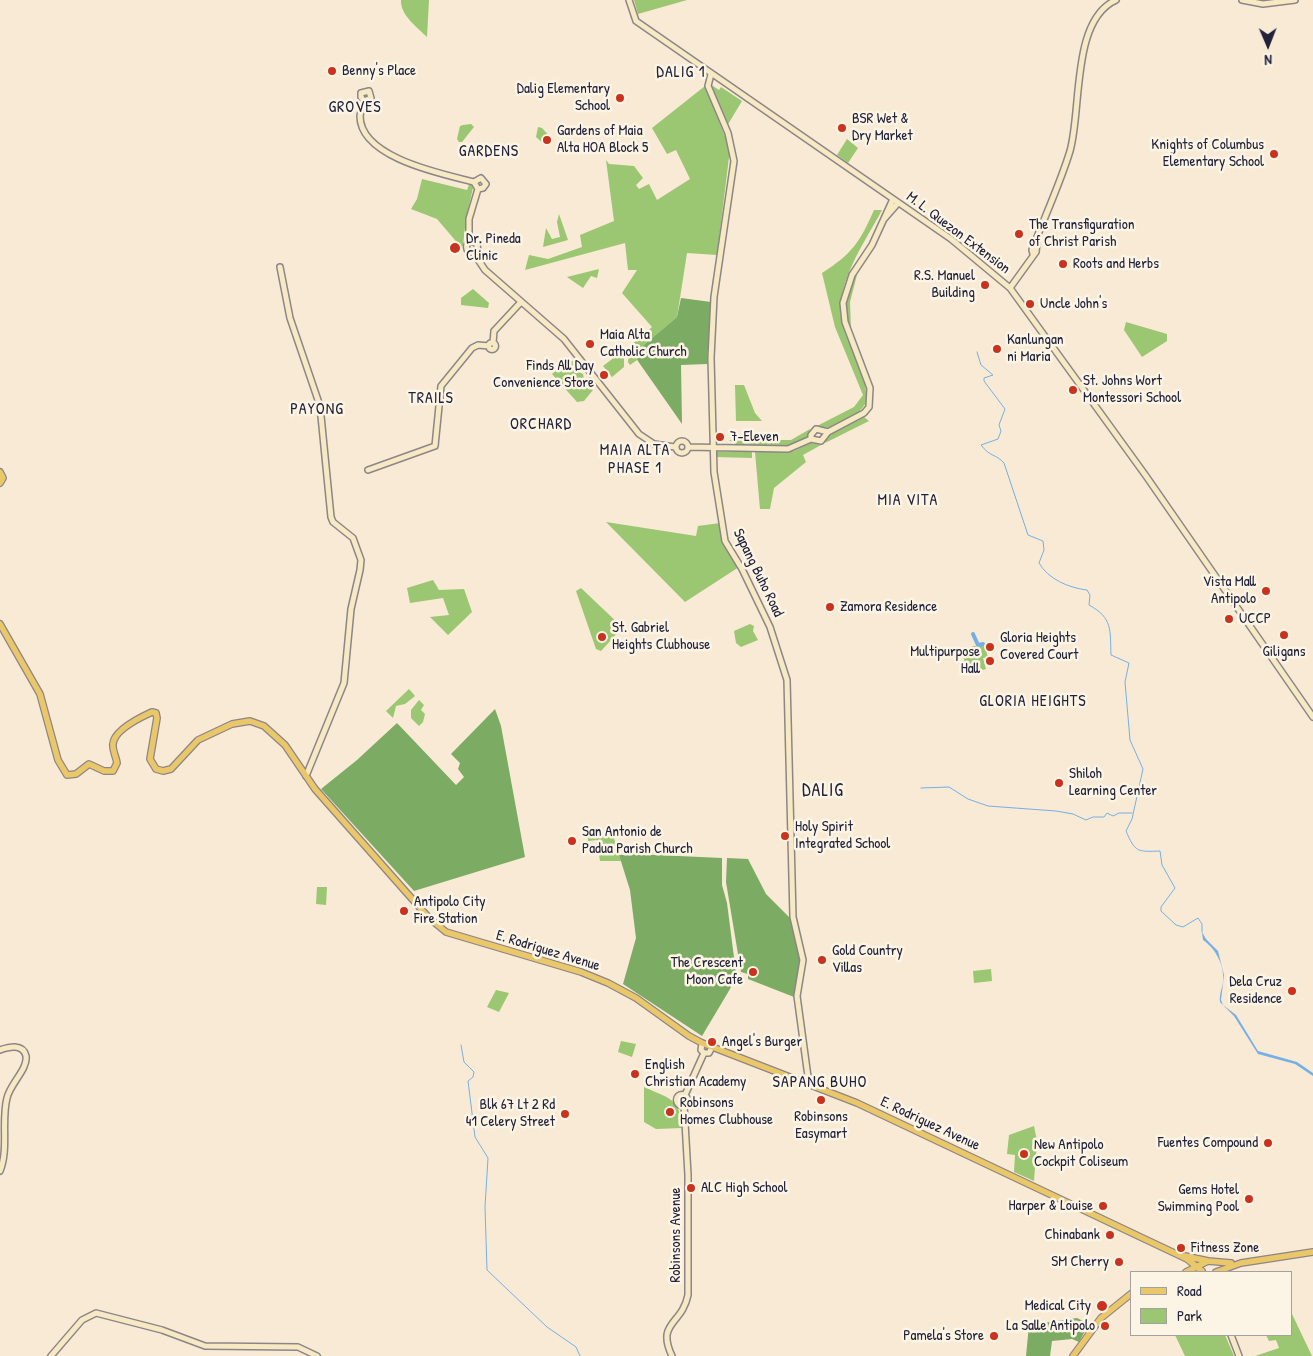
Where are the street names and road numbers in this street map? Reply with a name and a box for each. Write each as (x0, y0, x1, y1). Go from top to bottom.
street label: M. L. Quezon Extension (902, 188, 1014, 278)
street label: Sapang Buho Road (729, 526, 787, 620)
street label: E. Rodriguez Avenue (494, 927, 602, 975)
street label: E. Rodriguez Avenue (877, 1093, 983, 1155)
street label: Robinsons Avenue (667, 1187, 685, 1283)

